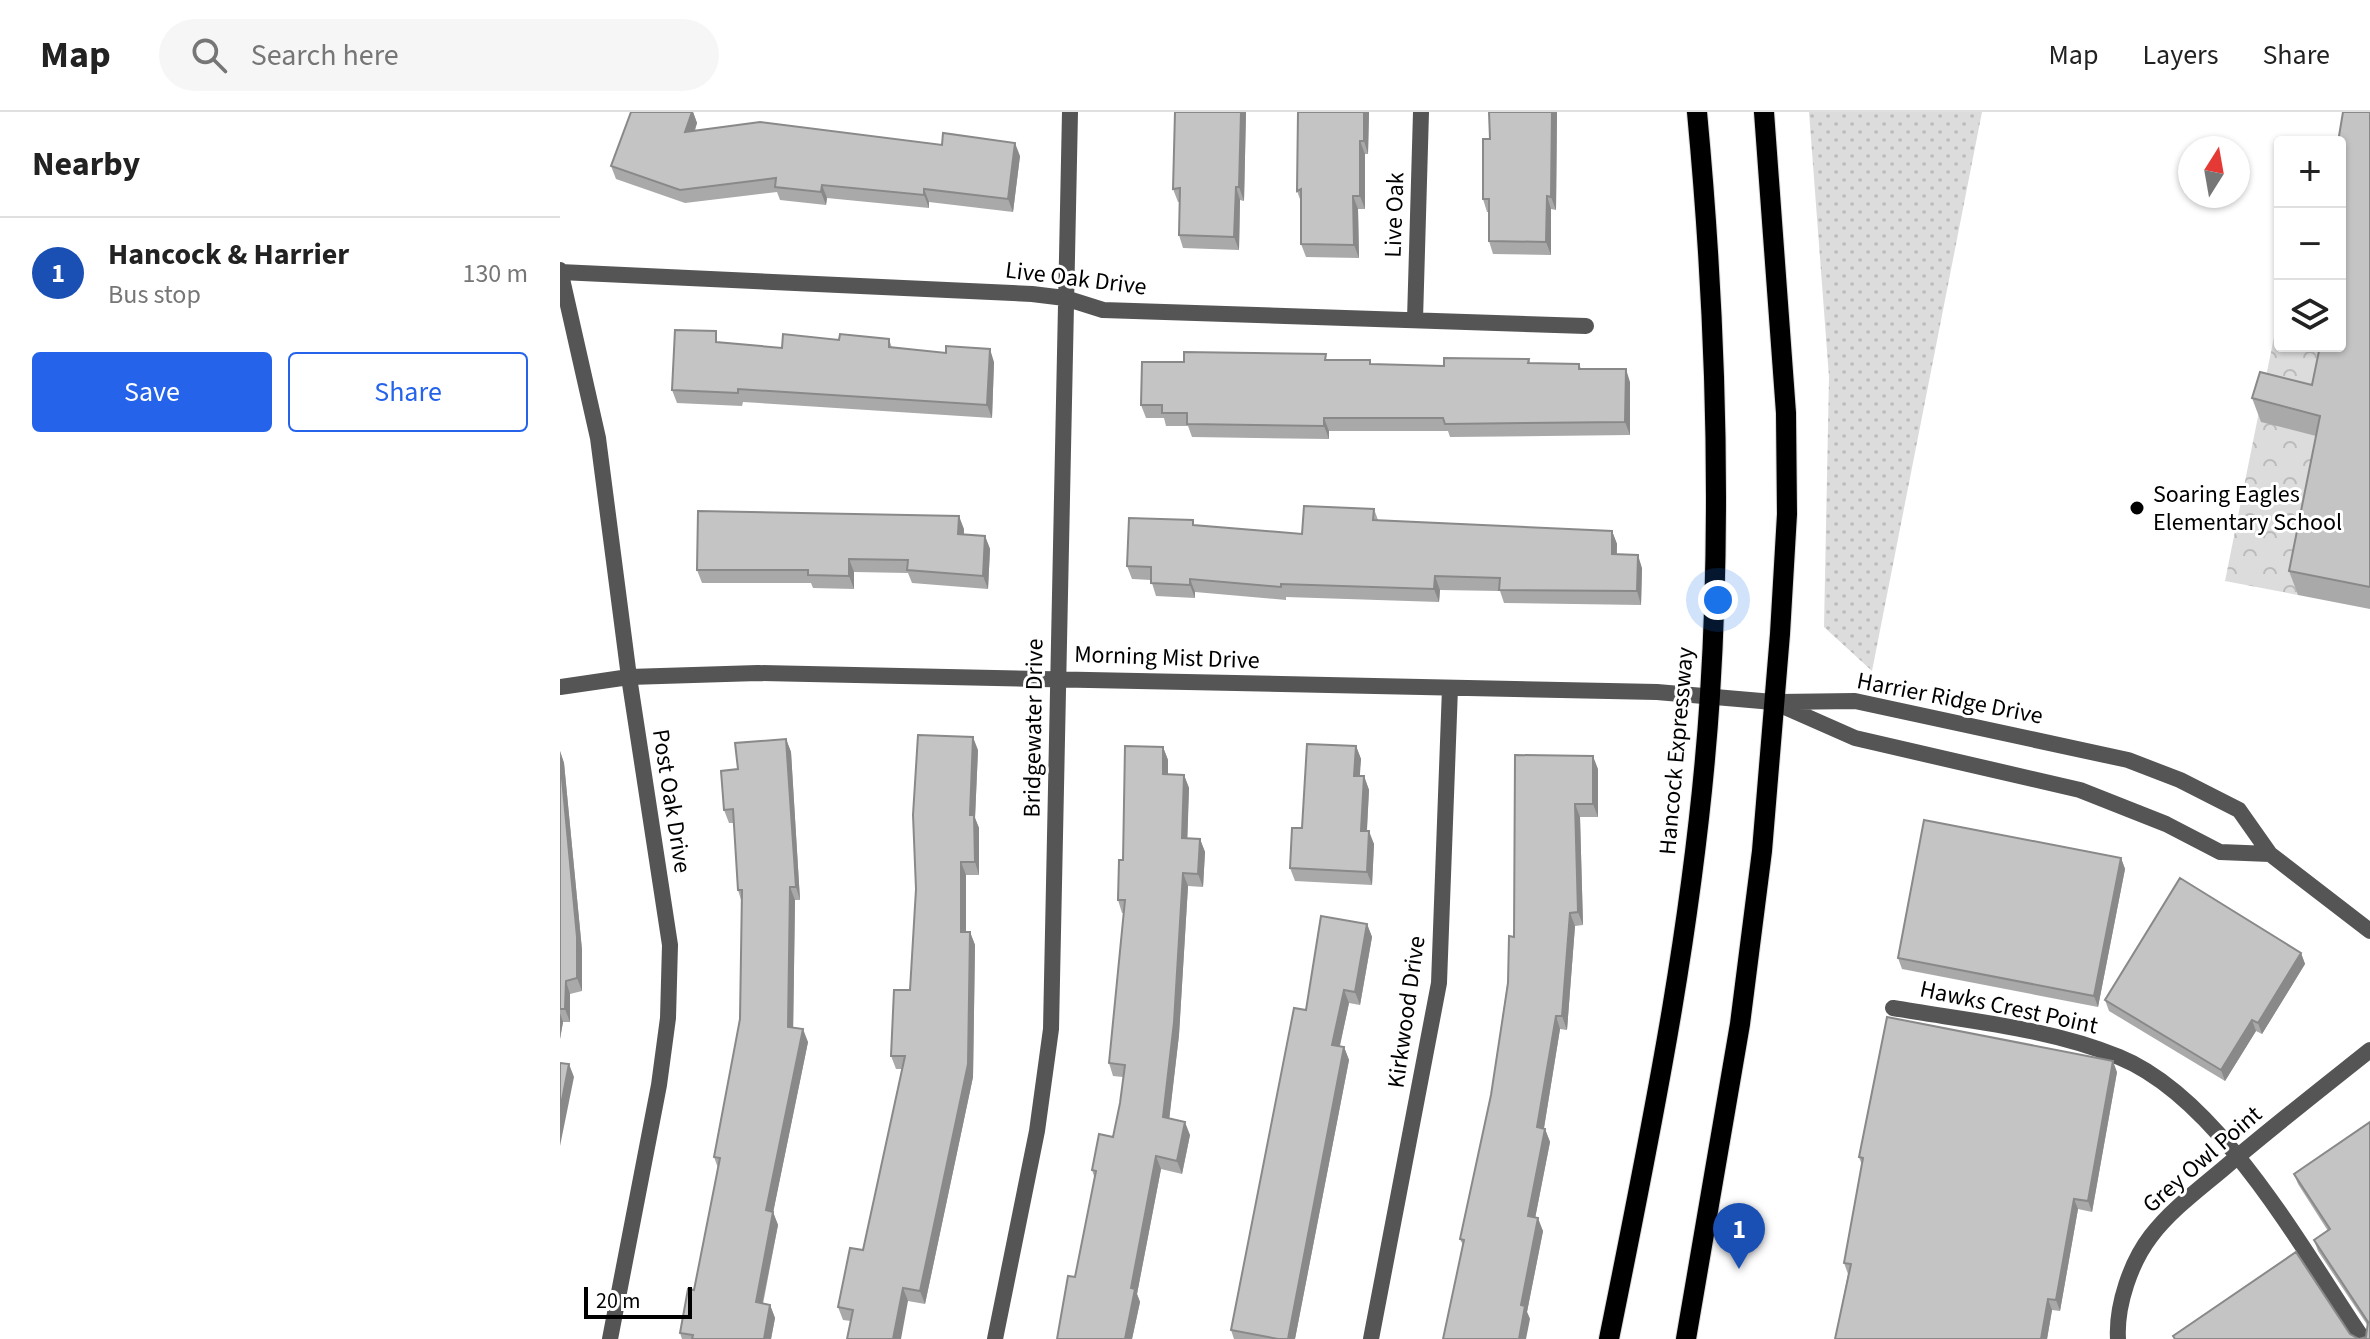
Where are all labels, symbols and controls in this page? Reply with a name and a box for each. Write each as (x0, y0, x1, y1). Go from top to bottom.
search box (159, 19, 719, 91)
text: Map (40, 28, 111, 82)
icon: search (187, 33, 231, 77)
text: Search here (251, 34, 399, 77)
text: Map (2048, 35, 2098, 75)
text: Layers (2142, 35, 2218, 75)
text: Share (2262, 35, 2330, 75)
north arrow (2178, 136, 2250, 208)
map controls (2274, 136, 2346, 352)
button: + (2274, 136, 2346, 208)
text: Nearby (32, 140, 140, 189)
street label: Live Oak (1376, 172, 1413, 258)
button: − (2274, 208, 2346, 280)
text: Hancock & Harrier (108, 233, 349, 276)
street label: Live Oak Drive (1003, 252, 1149, 305)
text: 1 (51, 255, 65, 292)
text: 130 m (462, 255, 528, 292)
text: Bus stop (108, 276, 201, 313)
button: layers (2274, 280, 2346, 352)
button: Save (32, 352, 272, 432)
button: Share (288, 352, 528, 432)
place label: Soaring Eagles Elementary School (2153, 477, 2342, 540)
marker: Soaring Eagles Elementary School (2128, 499, 2146, 517)
your location (1698, 580, 1738, 620)
street label: Morning Mist Drive (1074, 637, 1260, 678)
street label: Bridgewater Drive (1014, 638, 1053, 818)
street label: Hancock Expressway (1650, 646, 1703, 856)
street label: Harrier Ridge Drive (1854, 663, 2046, 734)
street label: Post Oak Drive (643, 727, 700, 876)
street label: Kirkwood Drive (1378, 934, 1434, 1090)
street label: Hawks Crest Point (1917, 972, 2101, 1043)
street label: Grey Owl Point (2135, 1098, 2270, 1221)
pin: 1 (1713, 1203, 1765, 1269)
scale bar (584, 1283, 692, 1319)
text: 20 m (596, 1285, 641, 1317)

